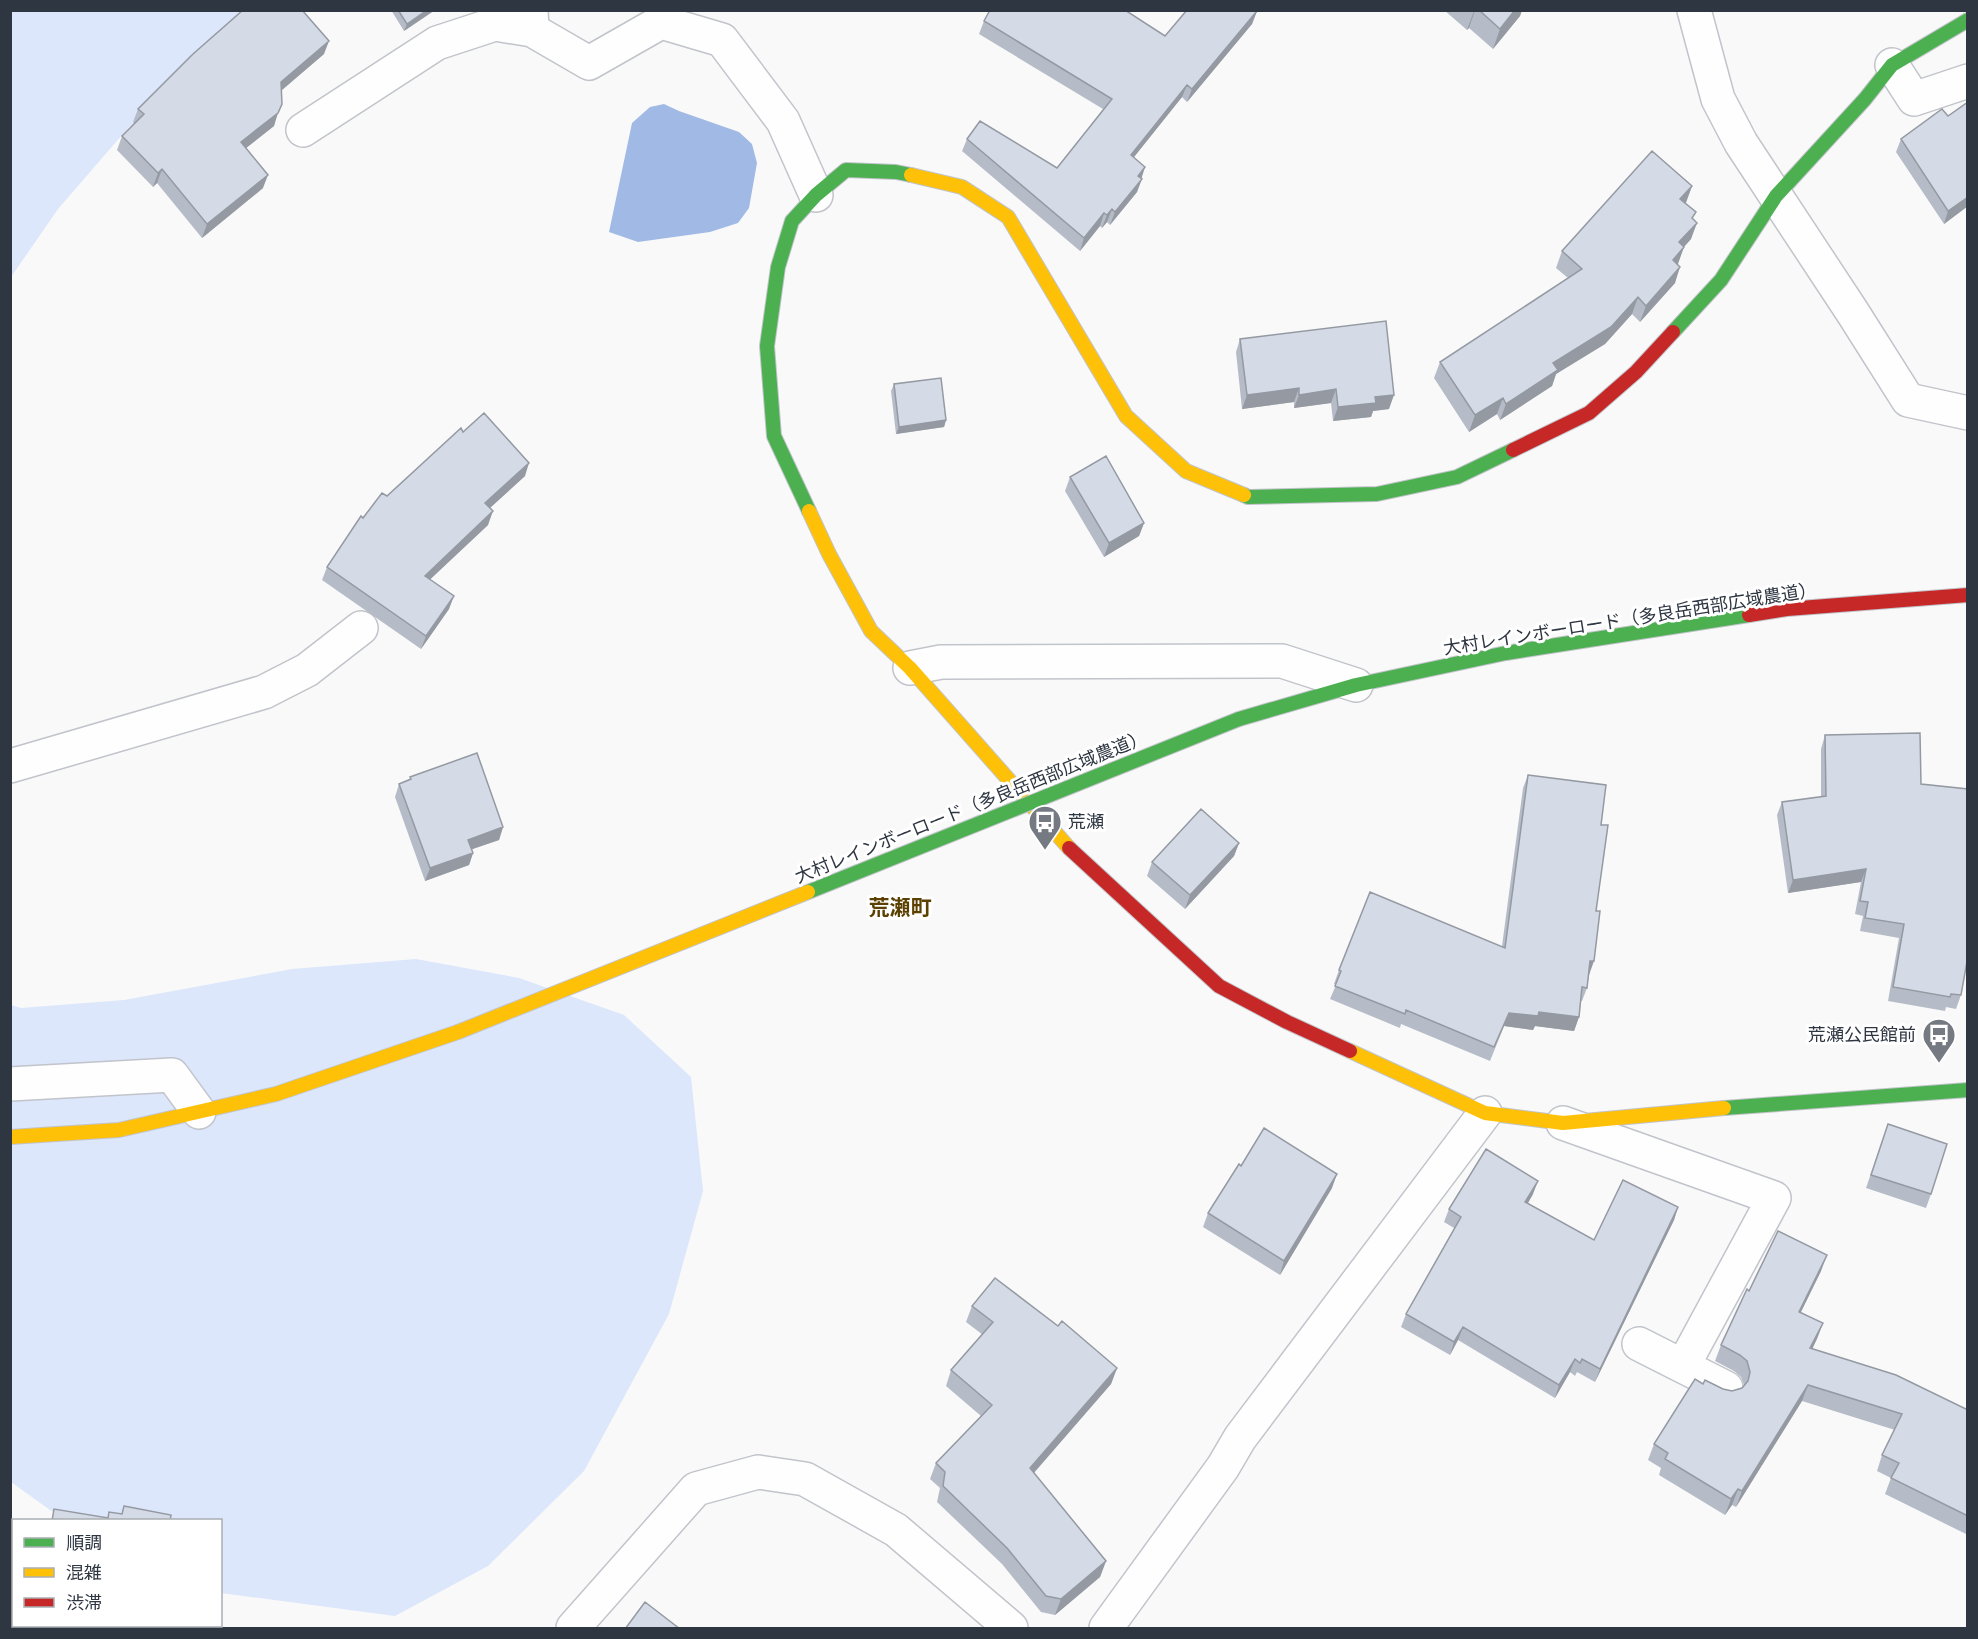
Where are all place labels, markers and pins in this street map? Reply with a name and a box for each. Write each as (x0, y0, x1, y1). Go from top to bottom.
bus stop icon: 荒瀬 (1027, 804, 1063, 851)
place label: 荒瀬 (1068, 812, 1104, 832)
bus stop icon: 荒瀬公民館前 (1921, 1017, 1957, 1064)
place label: 荒瀬公民館前 (1808, 1025, 1916, 1045)

